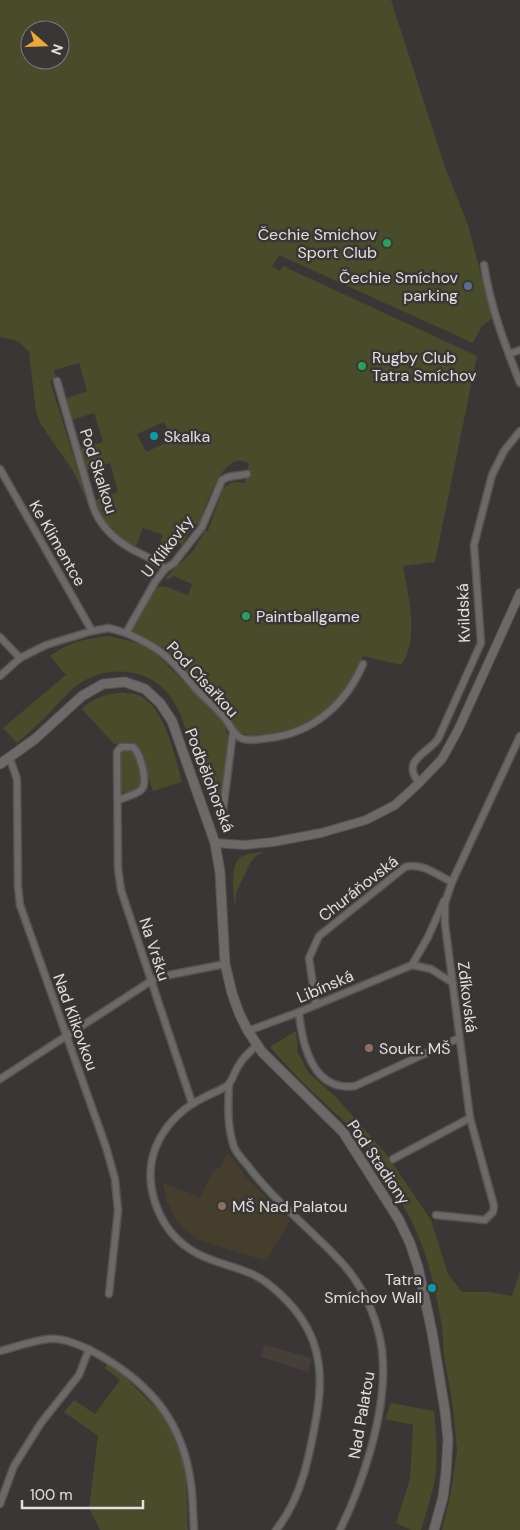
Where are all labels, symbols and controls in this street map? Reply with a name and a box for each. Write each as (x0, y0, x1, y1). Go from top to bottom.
north arrow (20, 20, 70, 70)
text: N (47, 42, 67, 57)
place label: Čechie Smichov Sport Club (258, 224, 378, 263)
marker: Čechie Smichov Sport Club (381, 237, 393, 249)
place label: Čechie Smíchov parking (339, 267, 459, 306)
marker: Čechie Smíchov parking (462, 280, 474, 292)
place label: Rugby Club Tatra Smíchov (372, 347, 477, 386)
marker: Rugby Club Tatra Smíchov (356, 360, 368, 372)
street label: Pod Skalkou (75, 426, 122, 516)
place label: Skalka (164, 426, 210, 447)
marker: Skalka (148, 430, 160, 442)
street label: Ke Klimentce (25, 497, 91, 590)
street label: U Klikovky (137, 511, 198, 582)
street label: Kvildská (452, 583, 475, 643)
place label: Paintballgame (256, 606, 360, 627)
marker: Paintballgame (240, 610, 252, 622)
street label: Pod Císařkou (162, 637, 243, 722)
street label: Podbělohorská (180, 725, 239, 835)
street label: Churáňovská (314, 851, 402, 926)
street label: Na Vršku (134, 915, 175, 984)
street label: Zdíkovská (453, 960, 482, 1034)
street label: Libínská (294, 965, 357, 1008)
street label: Nad Klikovkou (48, 971, 103, 1074)
place label: Soukr. MŠ (379, 1038, 450, 1059)
marker: Soukr. MŠ (363, 1042, 375, 1054)
street label: Pod Stadiony (342, 1116, 415, 1209)
place label: MŠ Nad Palatou (232, 1196, 347, 1217)
marker: MŠ Nad Palatou (216, 1200, 228, 1212)
place label: Tatra Smíchov Wall (324, 1269, 422, 1308)
marker: Tatra Smíchov Wall (426, 1282, 438, 1294)
street label: Nad Palatou (343, 1370, 380, 1460)
scale bar (22, 1478, 144, 1510)
text: 100 m (30, 1485, 73, 1505)

